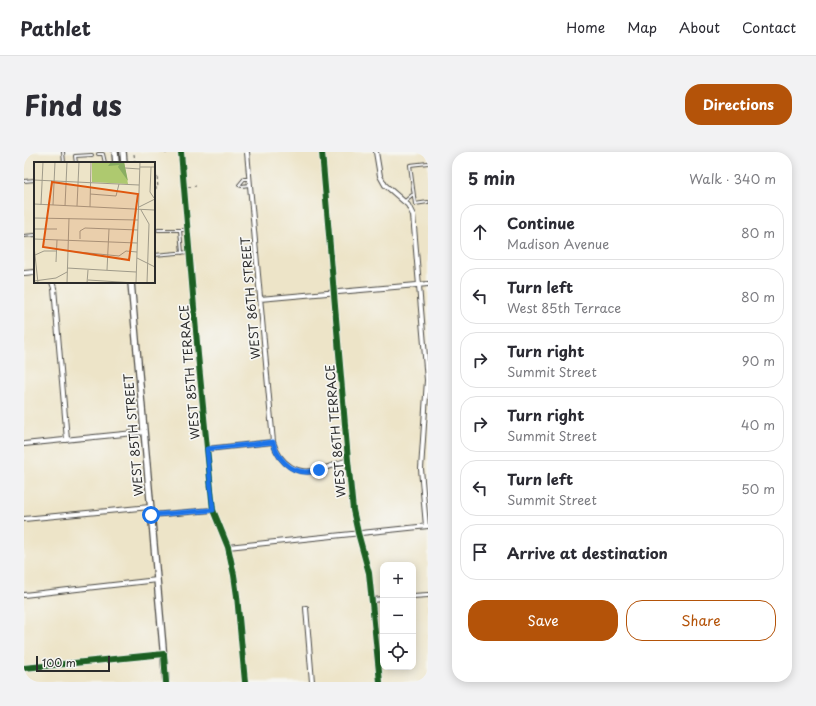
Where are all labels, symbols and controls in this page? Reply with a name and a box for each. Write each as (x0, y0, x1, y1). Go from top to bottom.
text: Pathlet (20, 14, 91, 42)
text: Home (566, 17, 605, 38)
text: Map (627, 17, 657, 38)
text: About (679, 17, 720, 38)
text: Contact (742, 17, 796, 38)
text: Find us (24, 83, 122, 126)
button: Directions (685, 84, 792, 125)
inset map (34, 162, 155, 283)
text: 5 min (468, 165, 515, 191)
text: Walk · 340 m (689, 169, 776, 188)
text: Continue (507, 211, 575, 234)
icon: ahead (469, 221, 491, 243)
text: 80 m (741, 223, 775, 242)
text: Madison Avenue (507, 234, 609, 253)
street label: WEST 86TH STREET (236, 235, 264, 360)
text: Turn left (507, 275, 573, 298)
icon: left (469, 285, 491, 307)
text: 80 m (741, 287, 775, 306)
text: West 85th Terrace (507, 298, 621, 317)
street label: WEST 85TH TERRACE (174, 304, 204, 440)
text: Turn right (507, 339, 584, 362)
icon: right (469, 349, 491, 371)
text: 90 m (742, 351, 775, 370)
text: Summit Street (507, 362, 597, 381)
street label: WEST 86TH TERRACE (320, 364, 350, 498)
street label: WEST 85TH STREET (119, 372, 147, 497)
text: Turn right (507, 403, 584, 426)
icon: right (469, 413, 491, 435)
text: 40 m (741, 415, 775, 434)
text: Summit Street (507, 426, 597, 445)
route end (310, 461, 328, 479)
text: Turn left (507, 467, 573, 490)
icon: left (469, 477, 491, 499)
text: 50 m (741, 479, 775, 498)
text: Summit Street (507, 490, 597, 509)
route start (142, 506, 160, 524)
icon: arrive (469, 541, 491, 563)
text: Arrive at destination (507, 541, 668, 564)
map controls (380, 562, 416, 670)
button: + (380, 562, 416, 598)
button: − (380, 598, 416, 634)
button: Save (468, 600, 618, 641)
button: Share (626, 600, 776, 641)
button: locate (380, 634, 416, 670)
scale bar (36, 654, 110, 673)
text: 100 m (42, 654, 76, 671)

